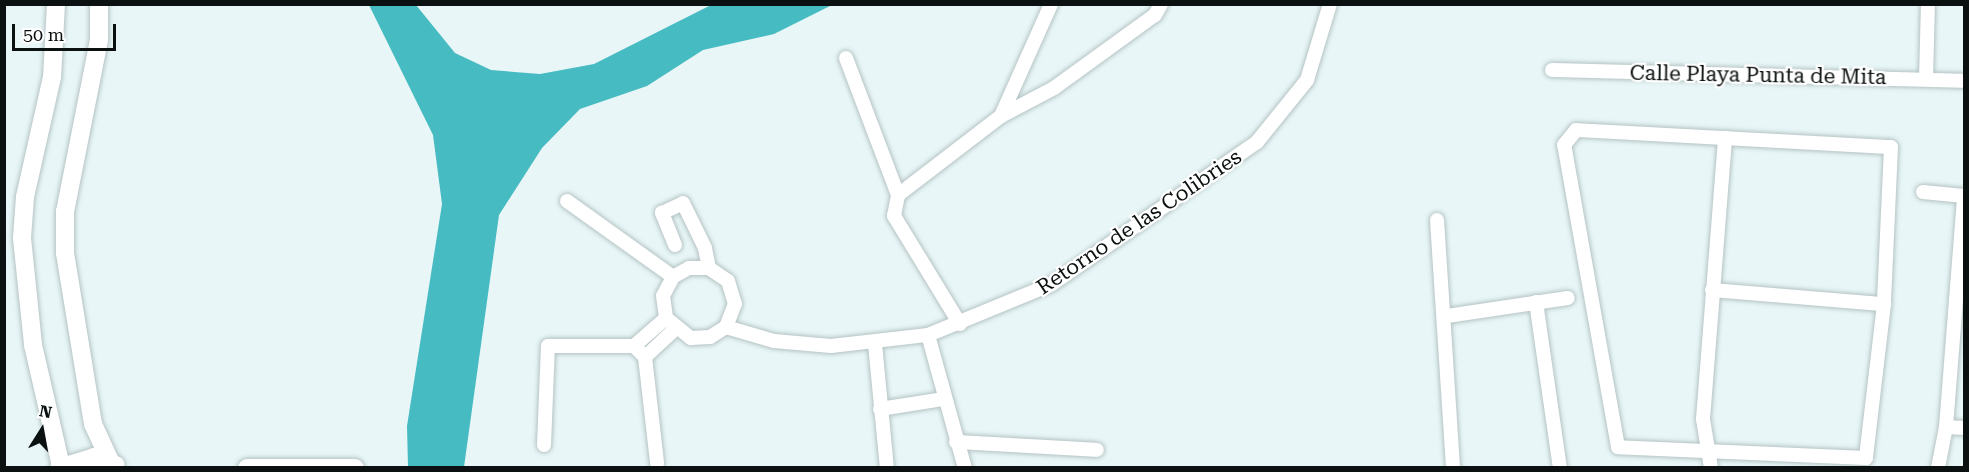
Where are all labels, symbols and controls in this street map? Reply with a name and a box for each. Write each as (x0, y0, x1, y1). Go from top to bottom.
scale bar (15, 12, 118, 50)
text: 50 m (23, 24, 64, 45)
street label: Calle Playa Punta de Mita (1629, 60, 1887, 90)
street label: Retorno de las Colibries (1032, 144, 1246, 300)
north arrow (12, 400, 72, 460)
text: N (38, 401, 53, 422)

